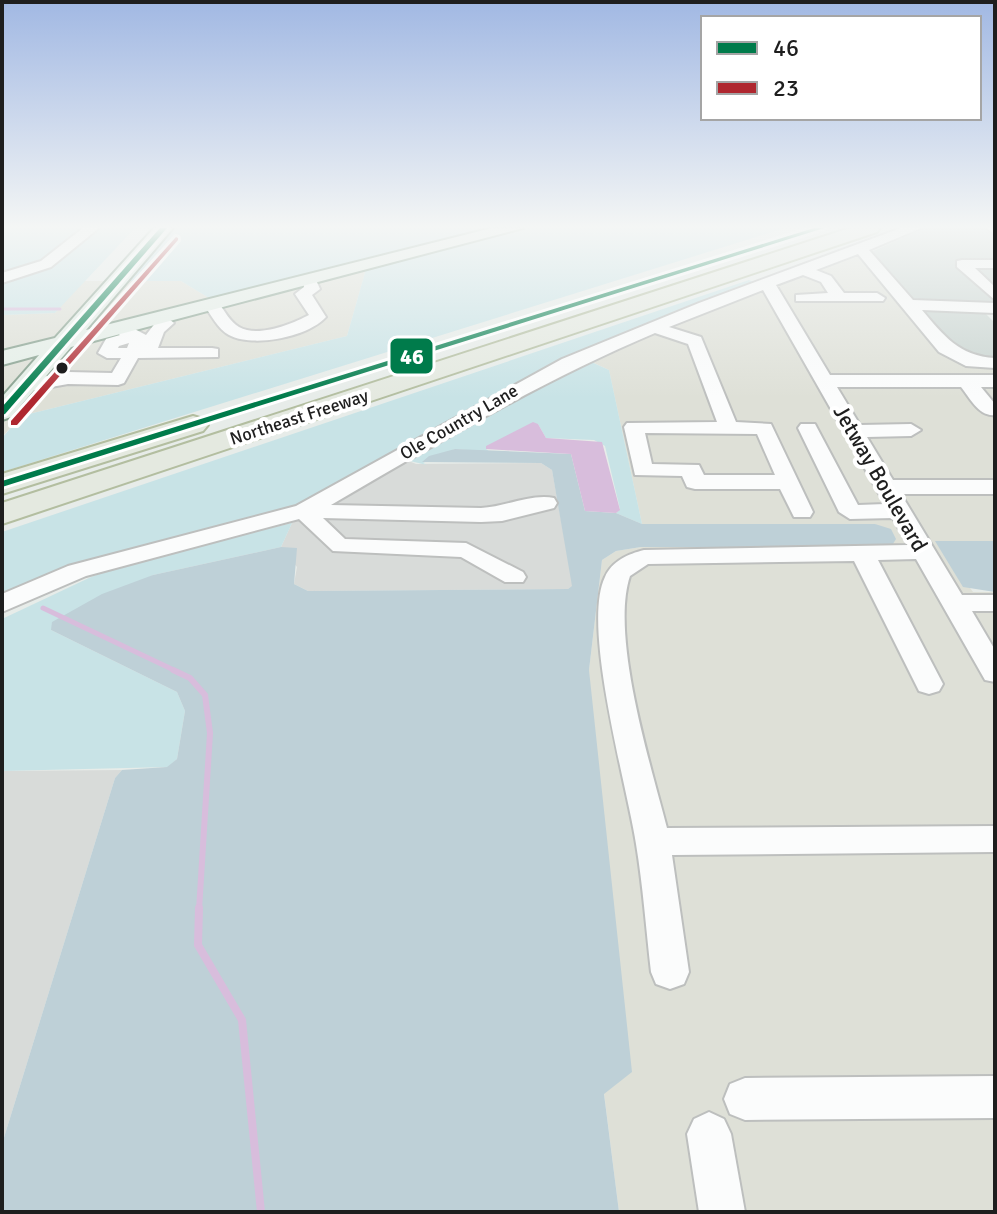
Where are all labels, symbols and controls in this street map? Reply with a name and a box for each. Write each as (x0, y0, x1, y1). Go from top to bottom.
legend (701, 16, 981, 120)
text: 46 (773, 33, 799, 63)
text: 23 (773, 73, 799, 103)
line badge: 46 (389, 337, 434, 375)
text: 46 (400, 343, 424, 370)
unlabelled marker (54, 360, 70, 376)
street label: Ole Country Lane (396, 379, 522, 465)
street label: Northeast Freeway (227, 384, 371, 450)
street label: Jetway Boulevard (828, 400, 933, 556)

